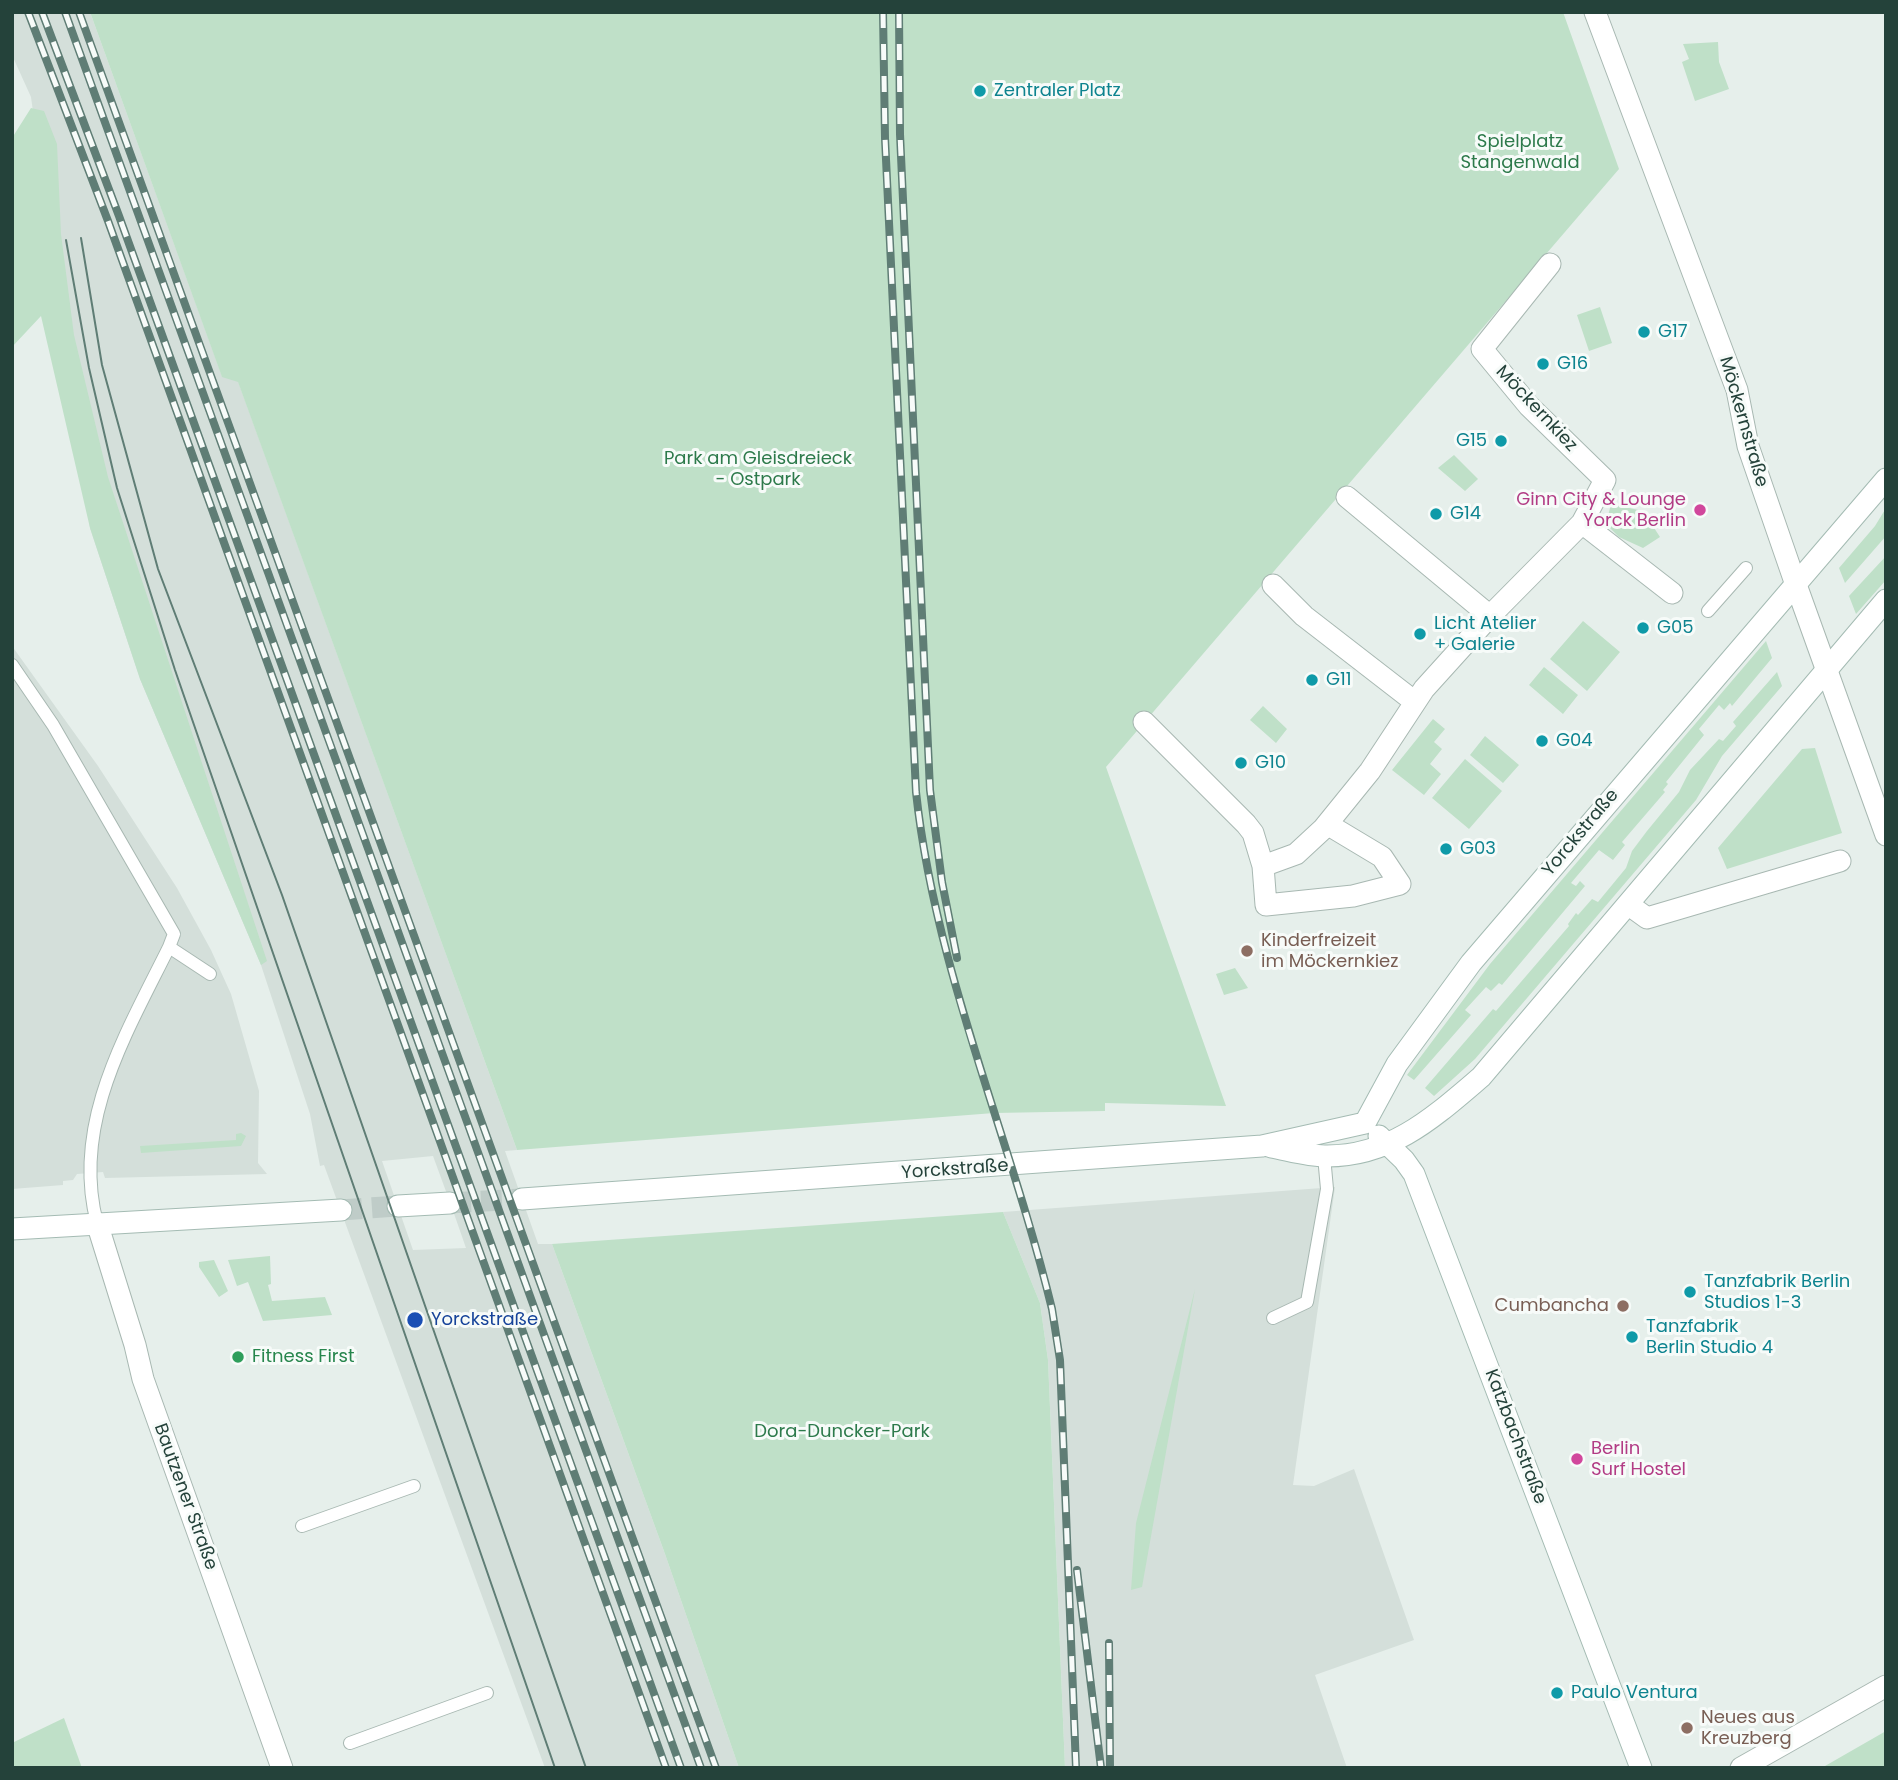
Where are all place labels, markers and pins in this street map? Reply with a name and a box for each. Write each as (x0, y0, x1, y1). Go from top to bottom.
place label: Zentraler Platz (994, 80, 1121, 102)
marker: Zentraler Platz (972, 83, 988, 99)
place label: G17 (1658, 321, 1688, 343)
marker: G17 (1636, 324, 1652, 340)
place label: G16 (1557, 353, 1588, 375)
marker: G16 (1535, 356, 1551, 372)
place label: G15 (1456, 430, 1487, 452)
marker: G15 (1493, 433, 1509, 449)
place label: Ginn City & Lounge Yorck Berlin (1516, 489, 1686, 532)
marker: Ginn City & Lounge Yorck Berlin (1692, 502, 1708, 518)
place label: G14 (1450, 503, 1481, 525)
marker: G14 (1428, 506, 1444, 522)
place label: Licht Atelier + Galerie (1434, 613, 1537, 656)
place label: G05 (1657, 617, 1694, 639)
marker: G05 (1635, 620, 1651, 636)
marker: Licht Atelier + Galerie (1412, 626, 1428, 642)
place label: G11 (1326, 669, 1352, 691)
marker: G11 (1304, 672, 1320, 688)
place label: G04 (1556, 730, 1593, 752)
marker: G04 (1534, 733, 1550, 749)
place label: G10 (1255, 752, 1286, 774)
marker: G10 (1233, 755, 1249, 771)
place label: G03 (1460, 838, 1496, 860)
marker: G03 (1438, 841, 1454, 857)
place label: Kinderfreizeit im Möckernkiez (1261, 930, 1398, 972)
marker: Kinderfreizeit im Möckernkiez (1239, 943, 1255, 959)
place label: Tanzfabrik Berlin Studios 1-3 (1704, 1271, 1850, 1314)
marker: Tanzfabrik Berlin Studios 1-3 (1682, 1284, 1698, 1300)
place label: Cumbancha (1495, 1295, 1609, 1317)
marker: Cumbancha (1615, 1298, 1631, 1314)
place label: Yorckstraße (431, 1309, 538, 1331)
marker: Yorckstraße (405, 1310, 425, 1330)
place label: Tanzfabrik Berlin Studio 4 (1646, 1316, 1773, 1358)
marker: Tanzfabrik Berlin Studio 4 (1624, 1329, 1640, 1345)
place label: Fitness First (252, 1346, 354, 1368)
marker: Fitness First (230, 1349, 246, 1365)
place label: Berlin Surf Hostel (1591, 1438, 1686, 1480)
marker: Berlin Surf Hostel (1569, 1451, 1585, 1467)
place label: Paulo Ventura (1571, 1682, 1698, 1704)
marker: Paulo Ventura (1549, 1685, 1565, 1701)
place label: Neues aus Kreuzberg (1701, 1707, 1795, 1750)
marker: Neues aus Kreuzberg (1679, 1720, 1695, 1736)

